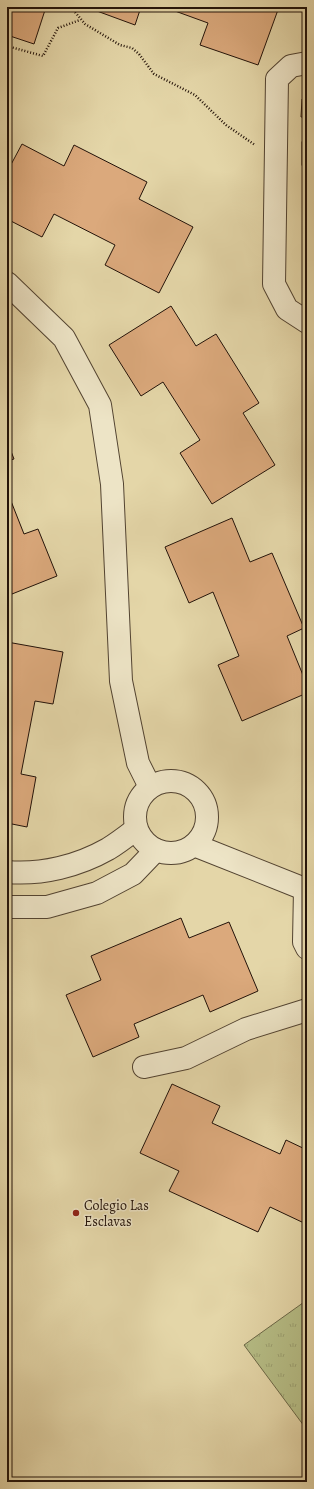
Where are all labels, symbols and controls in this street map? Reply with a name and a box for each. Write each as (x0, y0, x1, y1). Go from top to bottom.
place label: Colegio Las Esclavas (84, 1196, 149, 1231)
marker: Colegio Las Esclavas (71, 1208, 81, 1218)

